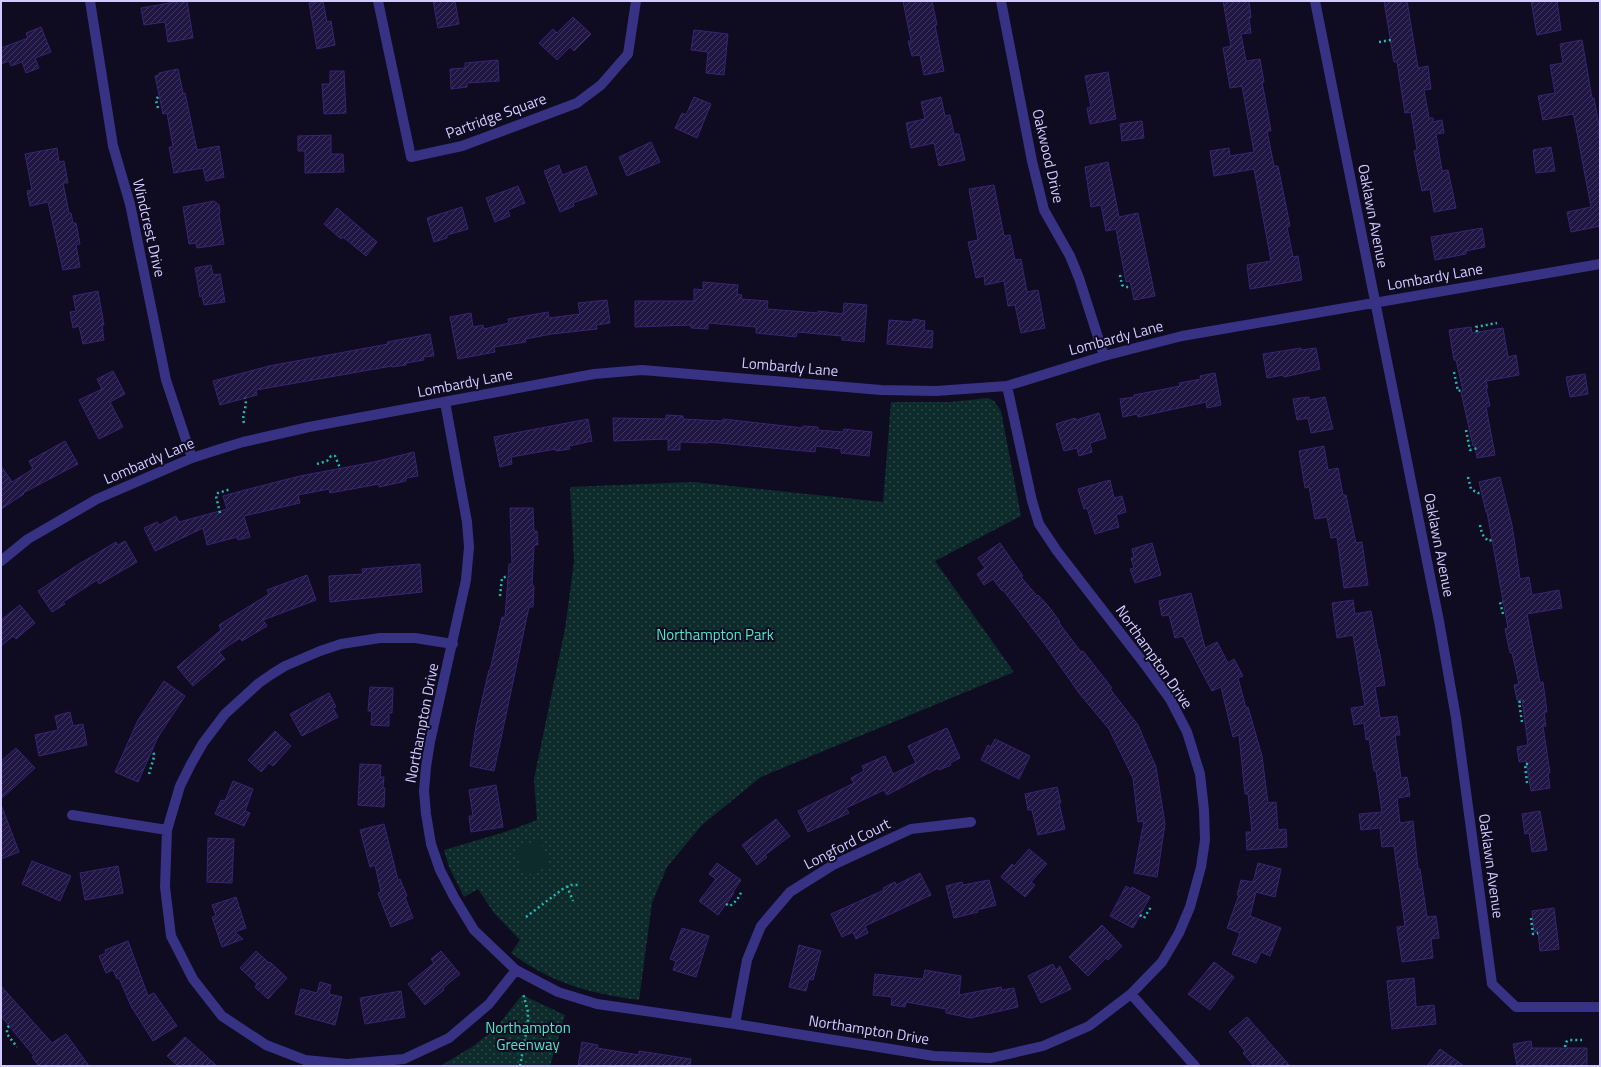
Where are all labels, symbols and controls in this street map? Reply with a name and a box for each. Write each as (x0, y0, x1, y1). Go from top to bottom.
street label: Partridge Square (442, 87, 550, 144)
street label: Oakwood Drive (1027, 107, 1070, 205)
street label: Oaklawn Avenue (1352, 162, 1395, 270)
street label: Windcrest Drive (127, 177, 172, 279)
street label: Lombardy Lane (1385, 257, 1485, 296)
street label: Lombardy Lane (1066, 314, 1166, 361)
street label: Lombardy Lane (741, 351, 839, 382)
street label: Lombardy Lane (415, 362, 515, 403)
street label: Lombardy Lane (100, 431, 198, 490)
street label: Oaklawn Avenue (1418, 491, 1461, 599)
street label: Northampton Drive (1110, 600, 1199, 713)
park label: Northampton Park (656, 623, 774, 646)
street label: Northampton Drive (399, 661, 444, 785)
street label: Longford Court (800, 812, 895, 875)
street label: Oaklawn Avenue (1473, 812, 1510, 920)
street label: Northampton Drive (807, 1009, 931, 1050)
park label: Northampton Greenway (485, 1016, 571, 1056)

